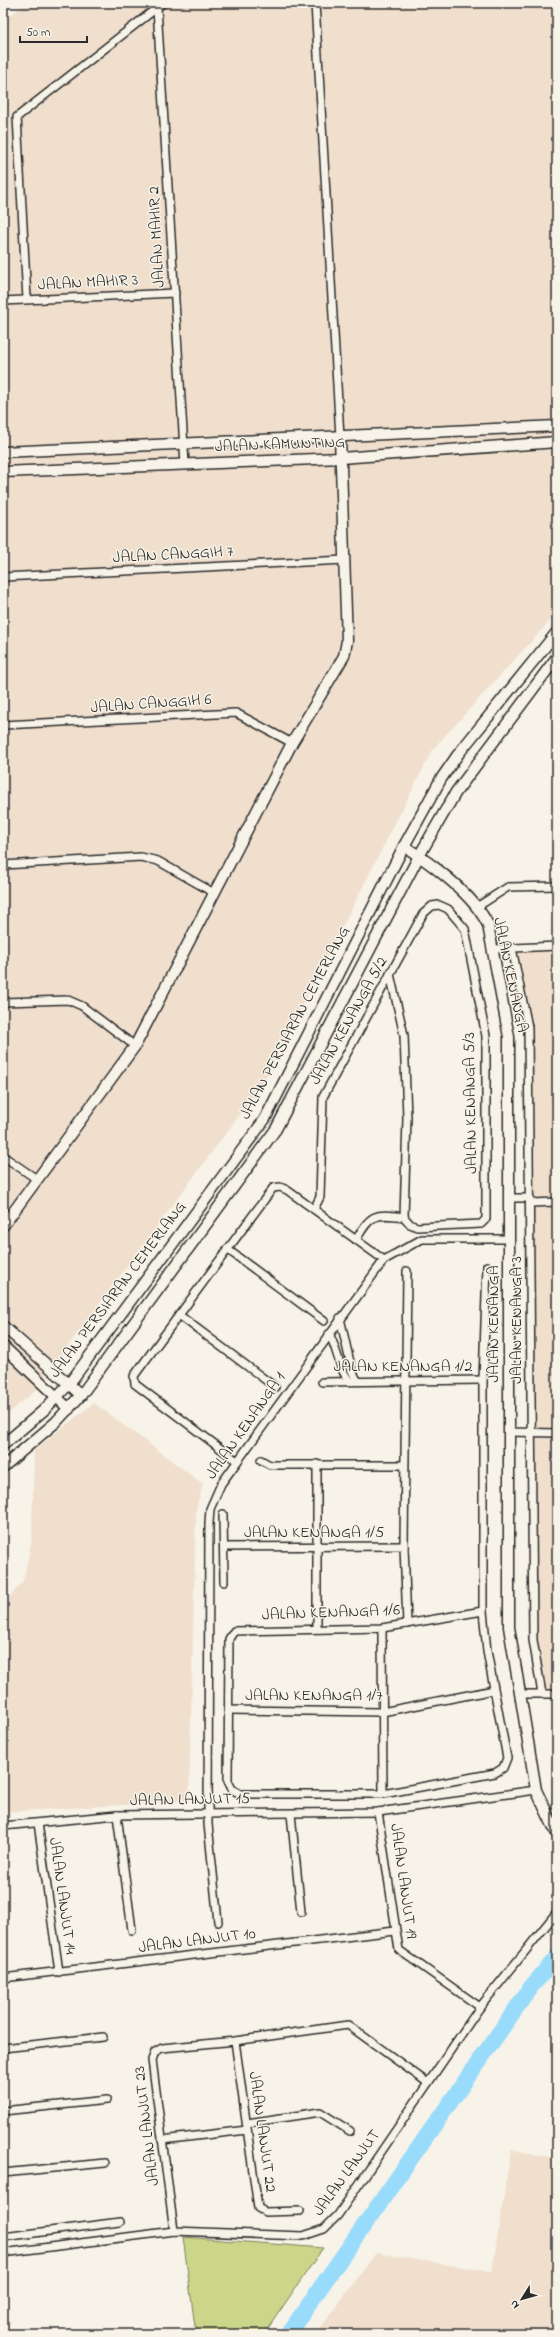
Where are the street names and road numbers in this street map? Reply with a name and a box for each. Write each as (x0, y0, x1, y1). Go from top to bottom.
street label: JALAN MAHIR 2 (142, 186, 172, 288)
street label: JALAN MAHIR 3 (37, 268, 139, 298)
street label: JALAN KAMUNTING (214, 431, 346, 459)
street label: JALAN CANGGIH 7 (112, 540, 234, 570)
street label: JALAN CANGGIH 6 (90, 688, 212, 720)
street label: JALAN KENANGA (486, 915, 534, 1035)
street label: JALAN PERSIARAN CEMERLANG (234, 922, 356, 1124)
street label: JALAN KENANGA 5/2 (304, 953, 394, 1089)
street label: JALAN KENANGA 5/3 (458, 1032, 484, 1174)
street label: JALAN PERSIARAN CEMERLANG (43, 1197, 193, 1383)
street label: JALAN KENANGA 3 (505, 1256, 529, 1384)
street label: JALAN KENANGA (482, 1265, 506, 1383)
street label: JALAN KENANGA 1/2 (333, 1355, 473, 1379)
street label: JALAN KENANGA 1 (200, 1367, 292, 1485)
street label: JALAN KENANGA 1/5 (244, 1521, 384, 1545)
street label: JALAN KENANGA 1/6 (262, 1599, 400, 1627)
street label: JALAN KENANGA 1/7 (245, 1684, 383, 1708)
street label: JALAN LANJUT 15 (130, 1787, 250, 1813)
street label: JALAN LANJUT 19 (383, 1822, 423, 1940)
street label: JALAN LANJUT 14 (42, 1836, 82, 1956)
street label: JALAN LANJUT 10 (137, 1922, 257, 1960)
street label: JALAN LANJUT 23 (128, 2065, 166, 2187)
street label: JALAN LANJUT 22 (242, 2070, 282, 2194)
street label: JALAN LANJUT (307, 2125, 387, 2221)

